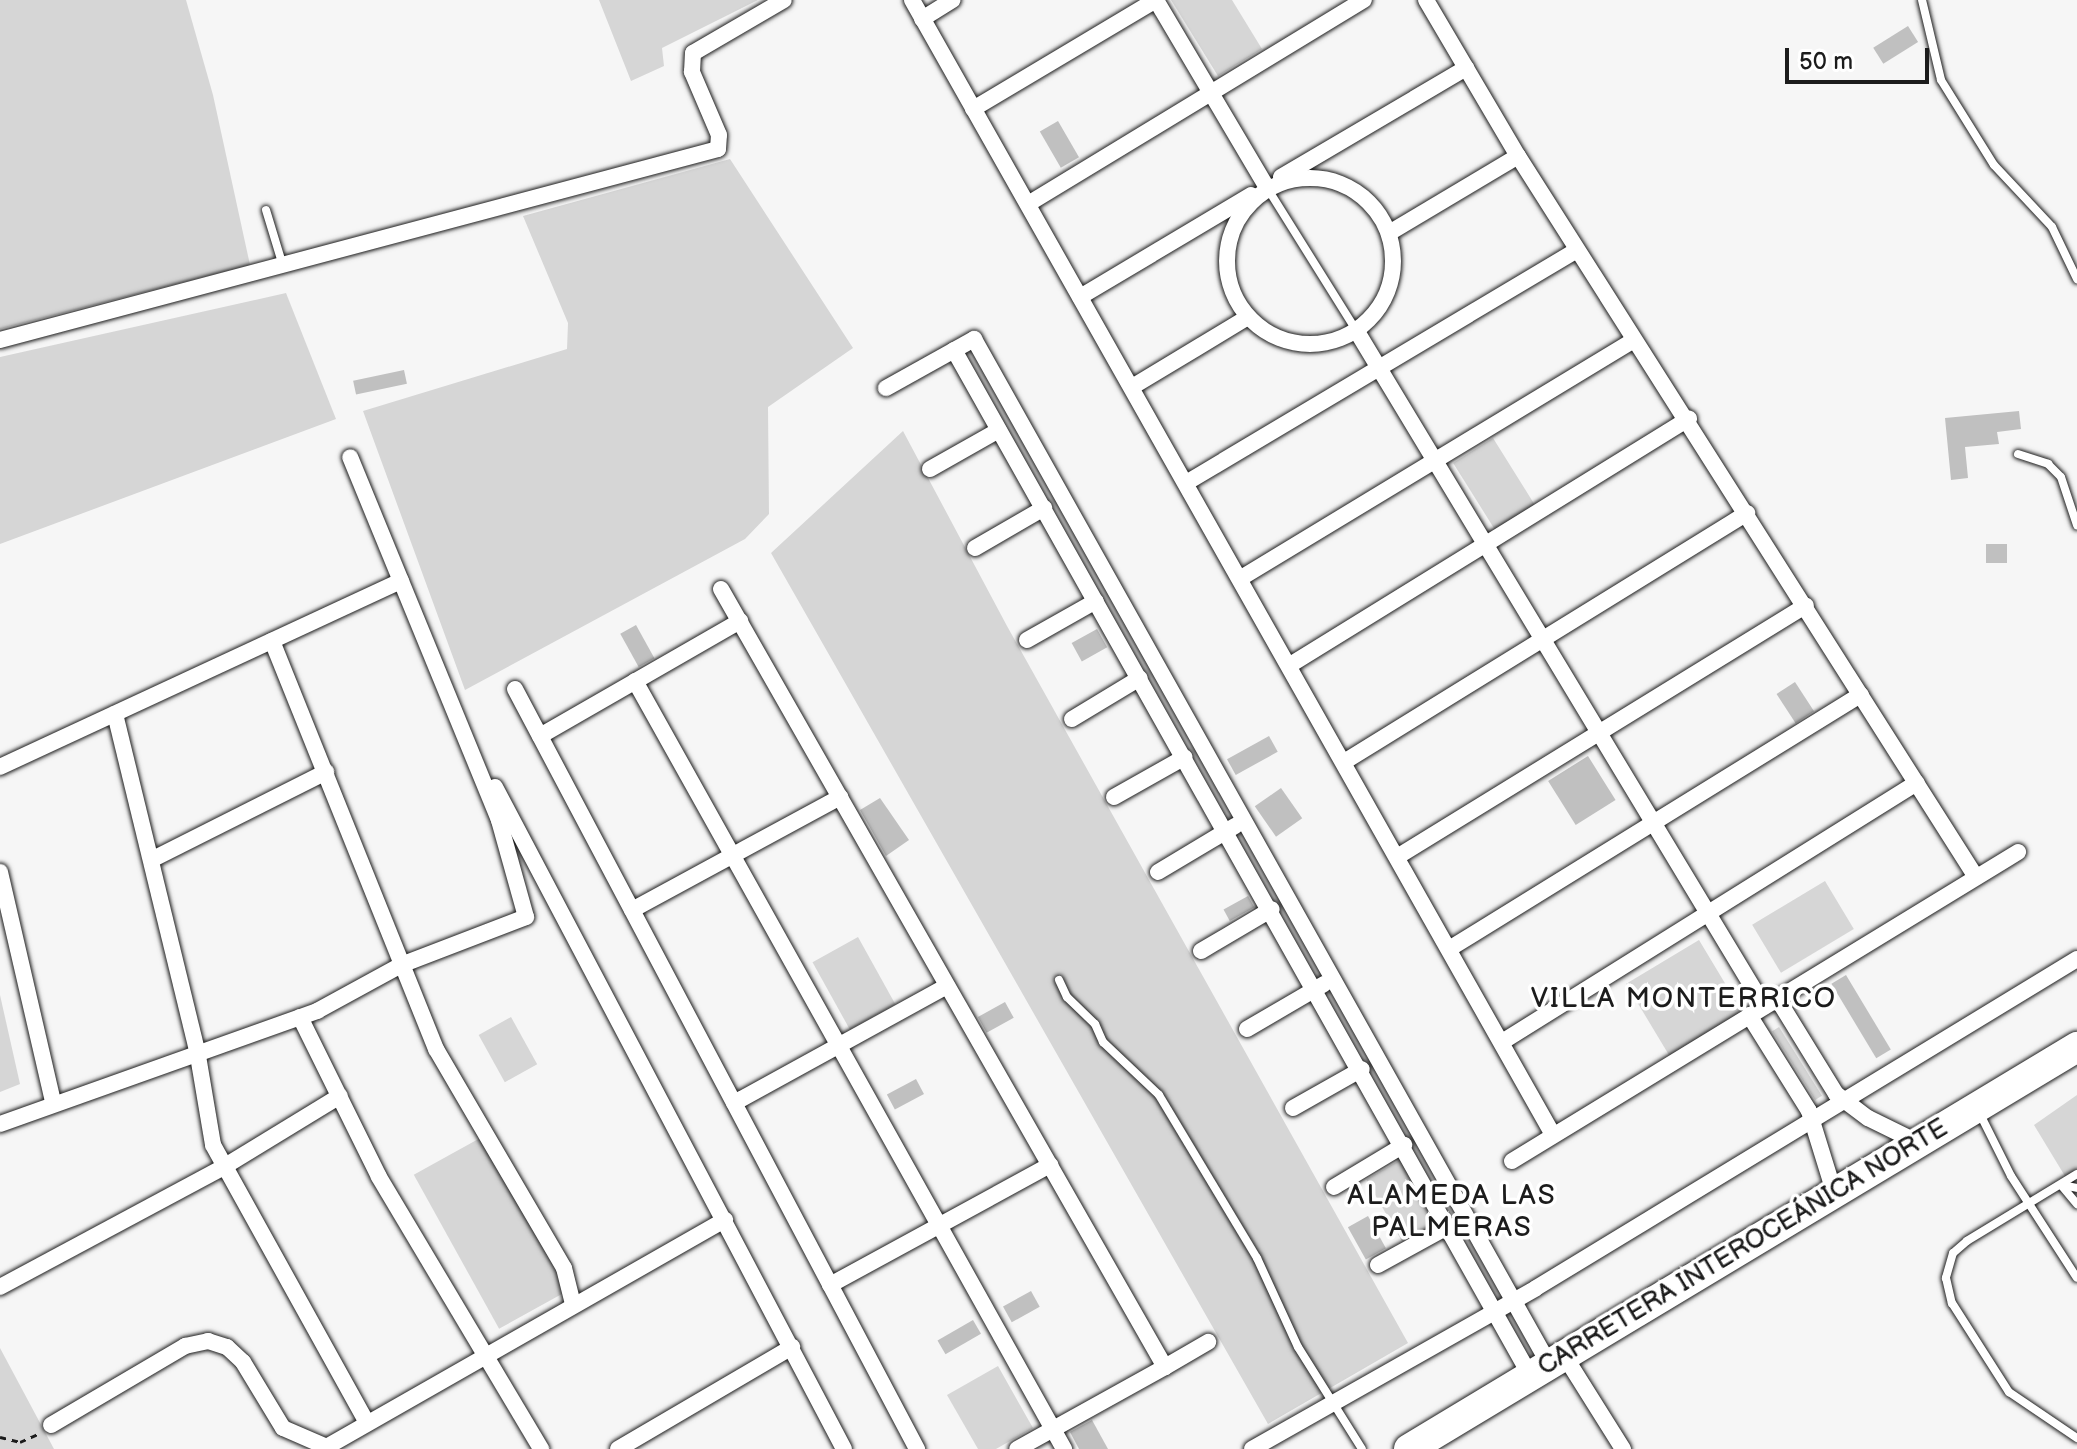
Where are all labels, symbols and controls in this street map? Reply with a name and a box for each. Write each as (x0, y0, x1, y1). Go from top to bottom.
scale bar (1789, 32, 1933, 82)
text: 50 m (1799, 47, 1853, 76)
district label: VILLA MONTERRICO (1531, 982, 1837, 1016)
street label: CARRETERA INTEROCEÁNICA NORTE (1533, 1113, 1953, 1383)
district label: ALAMEDA LAS PALMERAS (1347, 1179, 1557, 1245)

